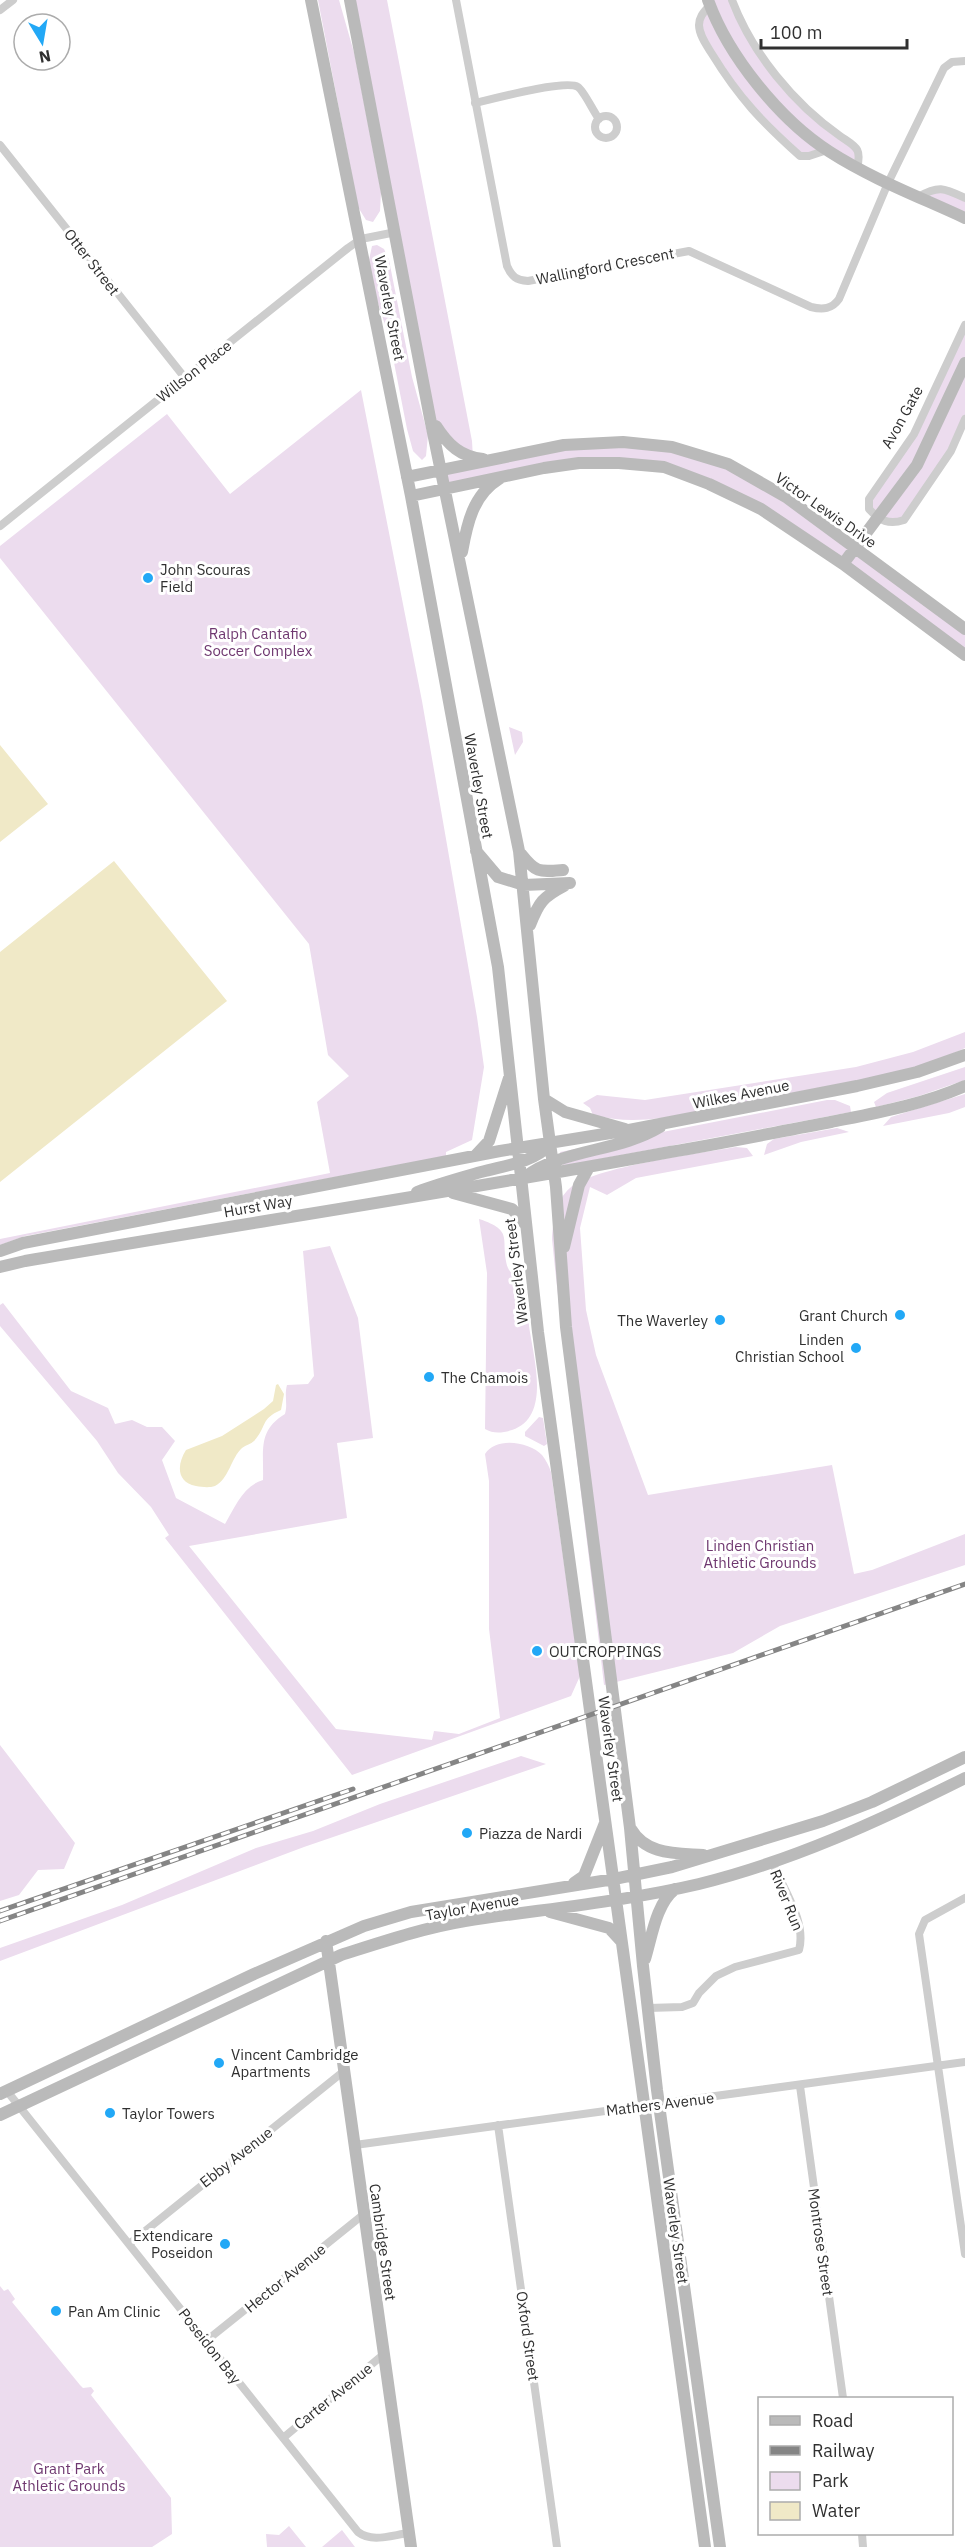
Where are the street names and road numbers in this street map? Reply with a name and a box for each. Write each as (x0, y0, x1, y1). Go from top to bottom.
street label: Otter Street (60, 225, 124, 299)
street label: Wallingford Crescent (534, 243, 676, 289)
street label: Waverley Street (371, 254, 409, 362)
street label: Willson Place (153, 336, 235, 406)
street label: Avon Gate (877, 382, 927, 452)
street label: Victor Lewis Drive (772, 468, 880, 552)
street label: Waverley Street (460, 732, 498, 840)
street label: Wilkes Avenue (691, 1075, 791, 1113)
street label: Hurst Way (222, 1191, 294, 1221)
street label: Waverley Street (500, 1217, 532, 1325)
street label: Waverley Street (594, 1695, 628, 1803)
street label: River Run (766, 1867, 808, 1933)
street label: Taylor Avenue (424, 1889, 520, 1925)
street label: Mathers Avenue (605, 2088, 715, 2120)
street label: Ebby Avenue (196, 2123, 276, 2191)
street label: Waverley Street (659, 2177, 693, 2285)
street label: Cambridge Street (365, 2182, 401, 2302)
street label: Montrose Street (804, 2187, 838, 2297)
street label: Hector Avenue (241, 2239, 329, 2317)
street label: Oxford Street (512, 2290, 544, 2382)
street label: Poseidon Bay (175, 2304, 246, 2388)
street label: Carter Avenue (290, 2359, 376, 2433)

